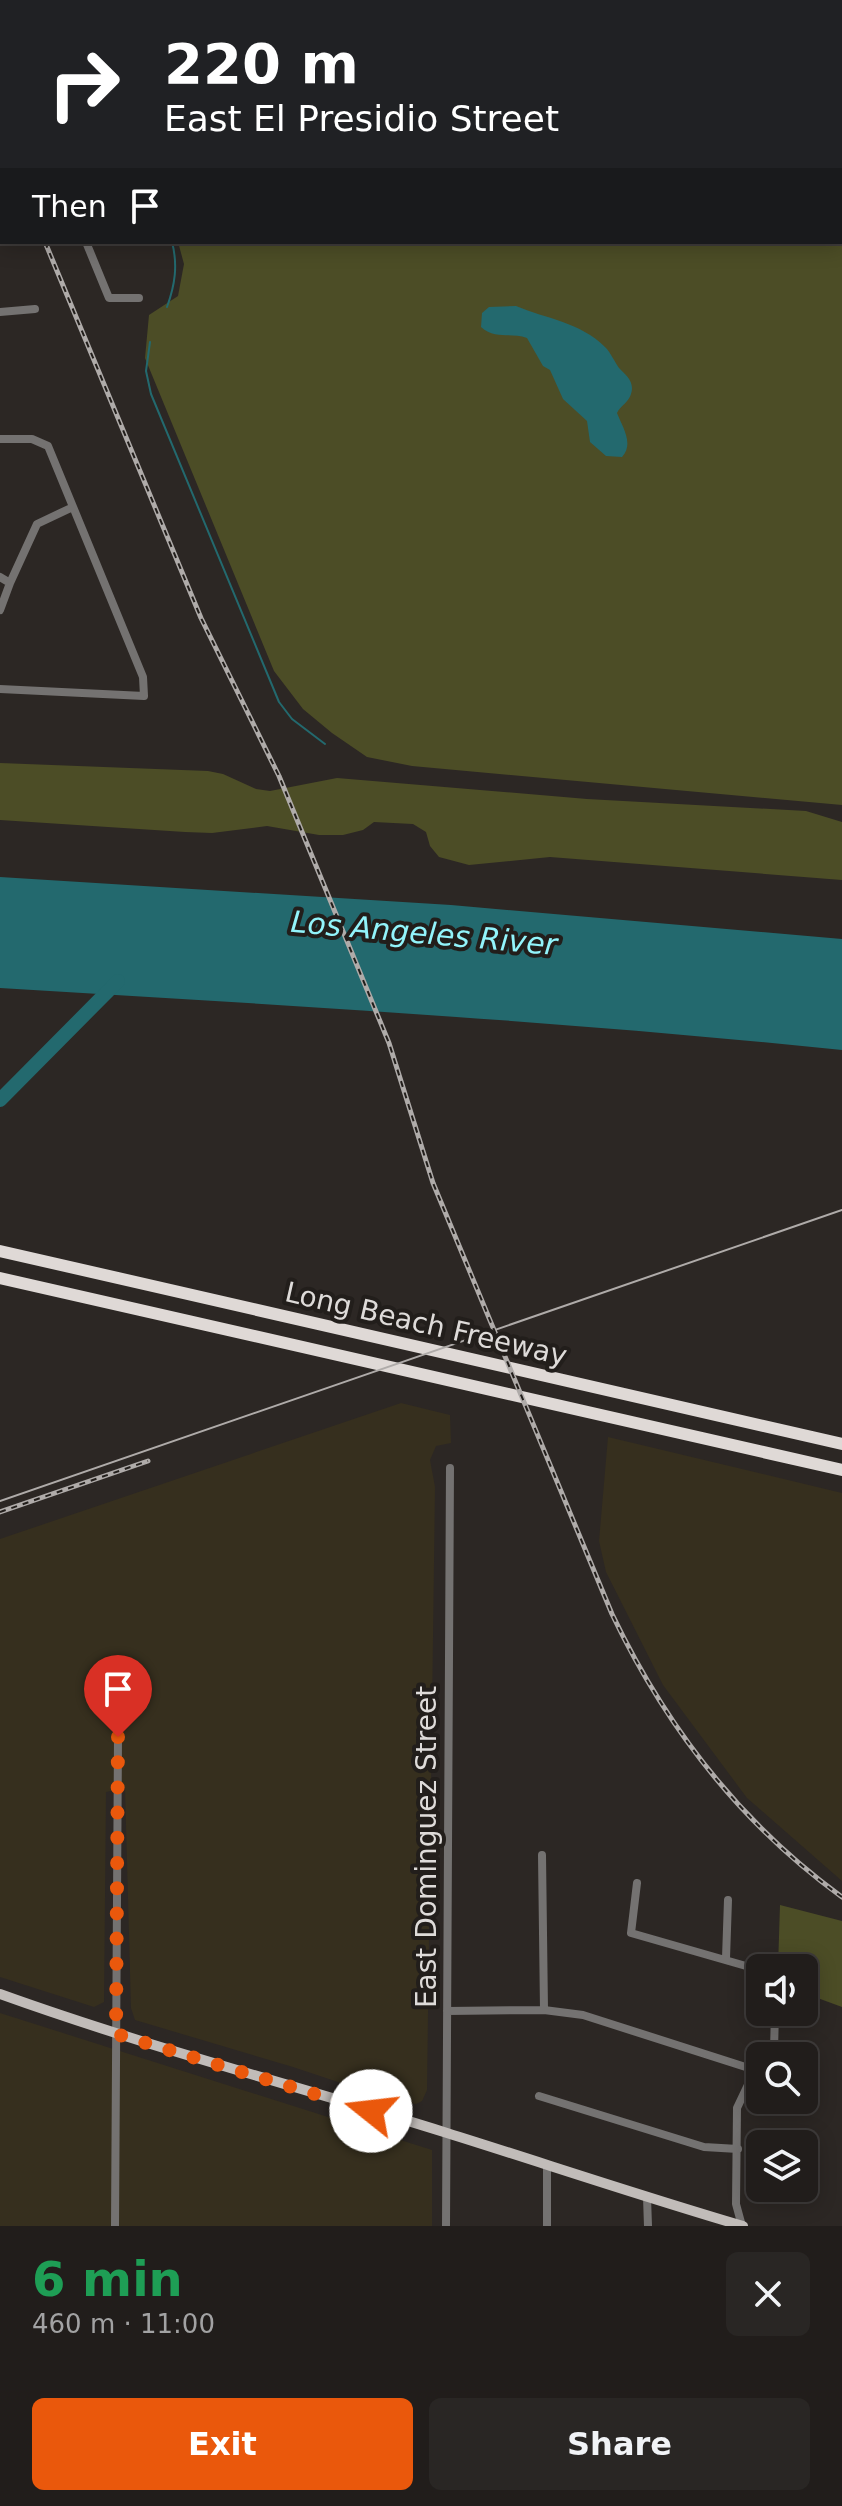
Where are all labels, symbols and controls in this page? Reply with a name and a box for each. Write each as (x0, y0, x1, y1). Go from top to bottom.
text: 220 m (164, 31, 359, 96)
icon: right (32, 32, 136, 136)
text: East El Presidio Street (164, 98, 559, 139)
icon: arrive (123, 184, 167, 228)
text: Then (32, 189, 107, 224)
water label: Los Angeles River (290, 904, 560, 962)
street label: Long Beach Freeway (282, 1275, 570, 1373)
pin (84, 1655, 152, 1737)
icon: arrive (96, 1667, 140, 1711)
street label: East Dominguez Street (410, 1686, 443, 2008)
map controls (746, 1954, 818, 2202)
button: sound (746, 1954, 818, 2026)
button: search (746, 2042, 818, 2114)
position arrow (329, 2069, 413, 2153)
button: layers (746, 2130, 818, 2202)
text: 6 min (32, 2251, 183, 2307)
button: close (726, 2252, 810, 2336)
text: 460 m · 11:00 (32, 2309, 215, 2339)
button: Exit (32, 2398, 413, 2490)
button: Share (429, 2398, 810, 2490)

